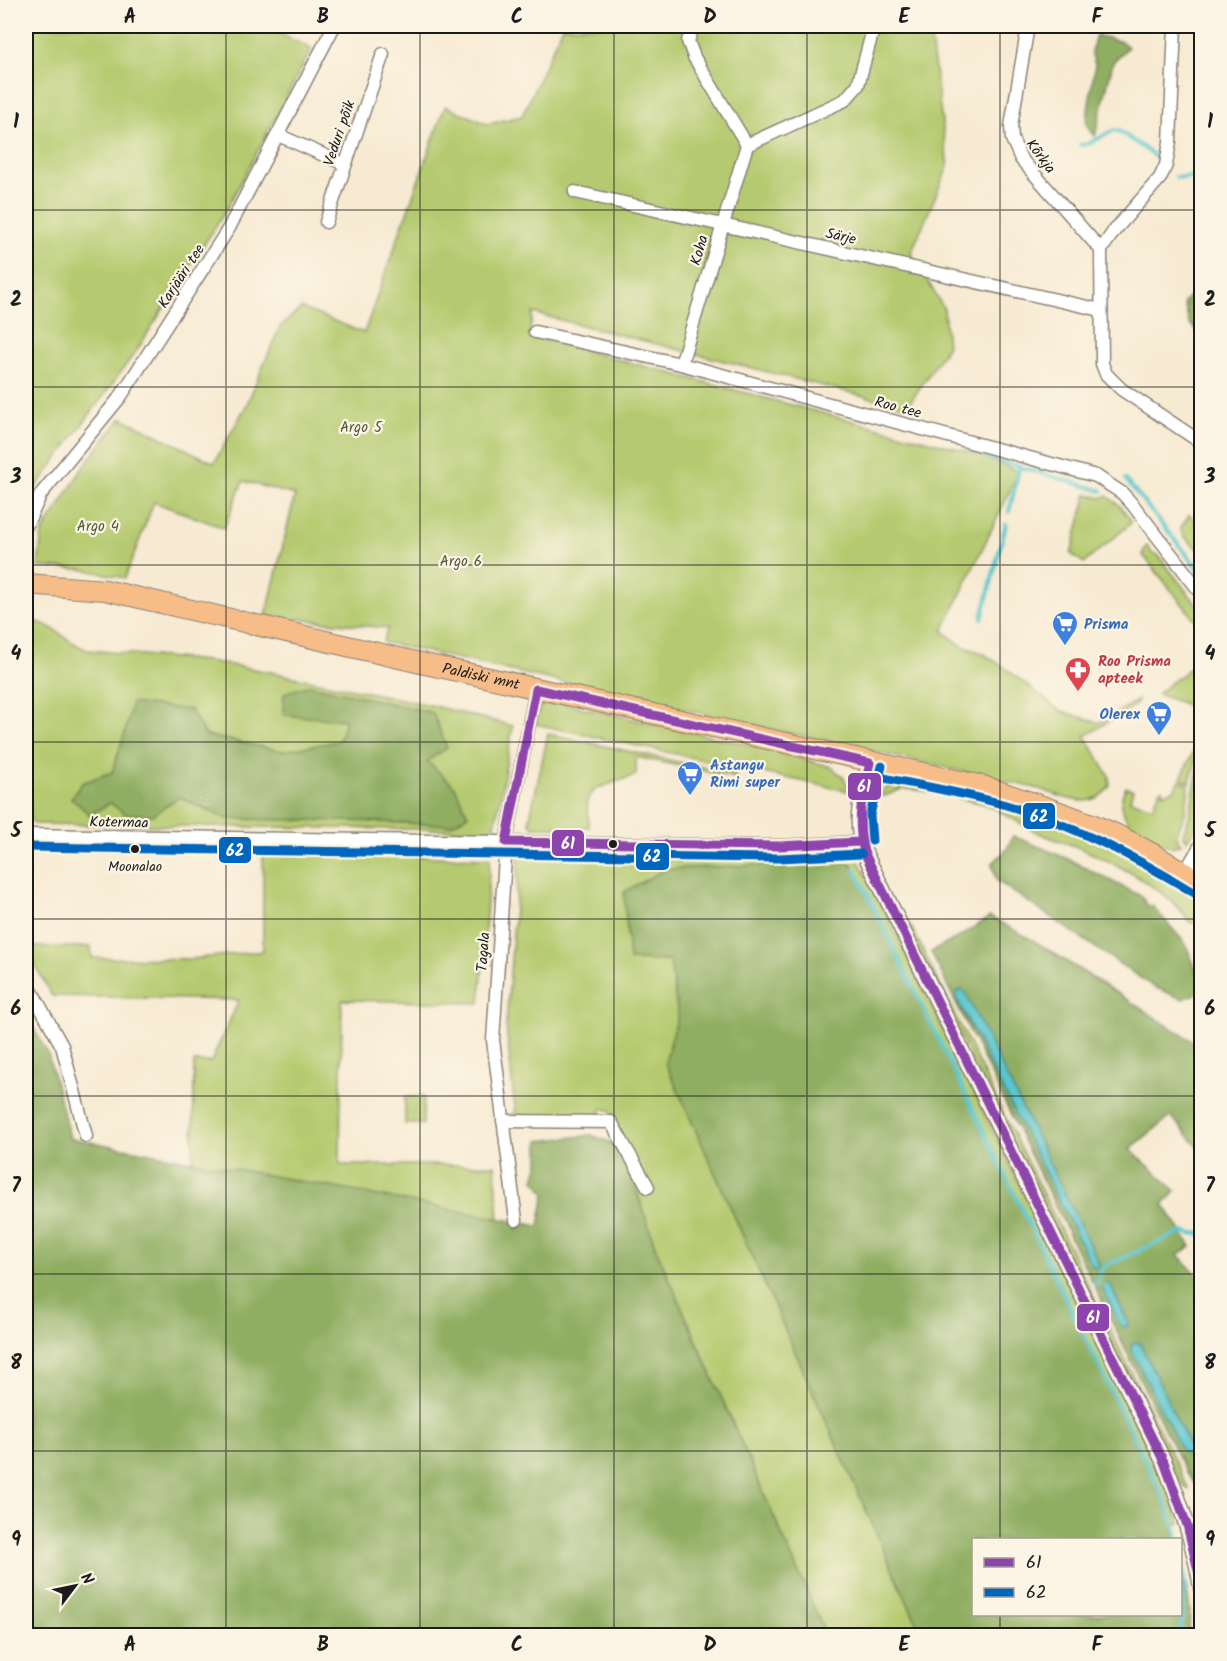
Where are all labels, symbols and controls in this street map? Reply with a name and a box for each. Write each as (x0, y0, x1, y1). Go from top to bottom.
text: A (124, 2, 136, 34)
text: B (317, 2, 329, 34)
text: C (511, 2, 523, 34)
text: D (703, 2, 717, 34)
text: E (898, 2, 910, 34)
text: F (1092, 2, 1104, 34)
street label: Veduri põik (317, 96, 363, 170)
text: 1 (13, 107, 19, 139)
text: 1 (1207, 107, 1213, 139)
street label: Kõrkja (1019, 134, 1061, 179)
street label: Särje (823, 222, 859, 252)
street label: Koha (684, 232, 716, 268)
street label: Karjääri tee (152, 239, 212, 314)
text: 2 (10, 285, 22, 317)
text: 2 (1204, 285, 1216, 317)
street label: Roo tee (872, 390, 924, 426)
park label: Argo 5 (340, 416, 383, 440)
text: 3 (10, 462, 22, 494)
text: 3 (1204, 462, 1216, 494)
park label: Argo 4 (77, 515, 119, 539)
park label: Argo 6 (440, 550, 482, 574)
supermarket icon: Prisma (1050, 609, 1080, 647)
place label: Prisma (1084, 613, 1129, 637)
text: 4 (11, 639, 22, 671)
text: 4 (1205, 639, 1216, 671)
place label: Roo Prisma apteek (1098, 650, 1171, 691)
pharmacy icon: Roo Prisma apteek (1063, 655, 1093, 693)
street label: Paldiski mnt (440, 657, 522, 697)
supermarket icon: Olerex (1144, 699, 1174, 737)
place label: Olerex (1100, 703, 1141, 727)
place label: Astangu Rimi super (710, 754, 781, 795)
supermarket icon: Astangu Rimi super (675, 759, 705, 797)
line badge: 61 (847, 772, 882, 801)
text: 61 (857, 775, 871, 800)
line badge: 62 (1022, 802, 1056, 830)
text: 62 (1030, 805, 1048, 830)
street label: Kotermaa (89, 810, 149, 836)
text: 5 (10, 816, 23, 848)
text: 5 (1204, 816, 1217, 848)
line badge: 61 (551, 829, 585, 857)
text: 61 (561, 832, 575, 857)
line badge: 62 (218, 836, 252, 864)
unlabelled marker (607, 838, 619, 850)
text: 62 (226, 839, 244, 864)
line badge: 62 (635, 842, 670, 871)
marker: Moonalao (129, 843, 141, 855)
text: 62 (643, 845, 661, 870)
place label: Moonalao (108, 856, 162, 878)
street label: Tagala (471, 931, 497, 973)
text: 6 (11, 994, 22, 1026)
text: 6 (1205, 994, 1216, 1026)
text: 7 (11, 1171, 21, 1203)
text: 7 (1205, 1171, 1215, 1203)
line badge: 61 (1076, 1303, 1110, 1332)
text: 61 (1086, 1306, 1100, 1331)
text: 8 (10, 1348, 22, 1380)
text: 8 (1204, 1348, 1216, 1380)
text: 9 (11, 1525, 21, 1557)
text: 9 (1205, 1525, 1215, 1557)
legend (972, 1538, 1182, 1616)
text: 61 (1026, 1549, 1042, 1578)
north arrow (45, 1556, 105, 1616)
text: N (73, 1568, 100, 1590)
text: 62 (1026, 1579, 1046, 1608)
text: A (124, 1630, 136, 1661)
text: B (317, 1630, 329, 1661)
text: C (511, 1630, 523, 1661)
text: D (703, 1630, 717, 1661)
text: E (898, 1630, 910, 1661)
text: F (1092, 1630, 1104, 1661)

